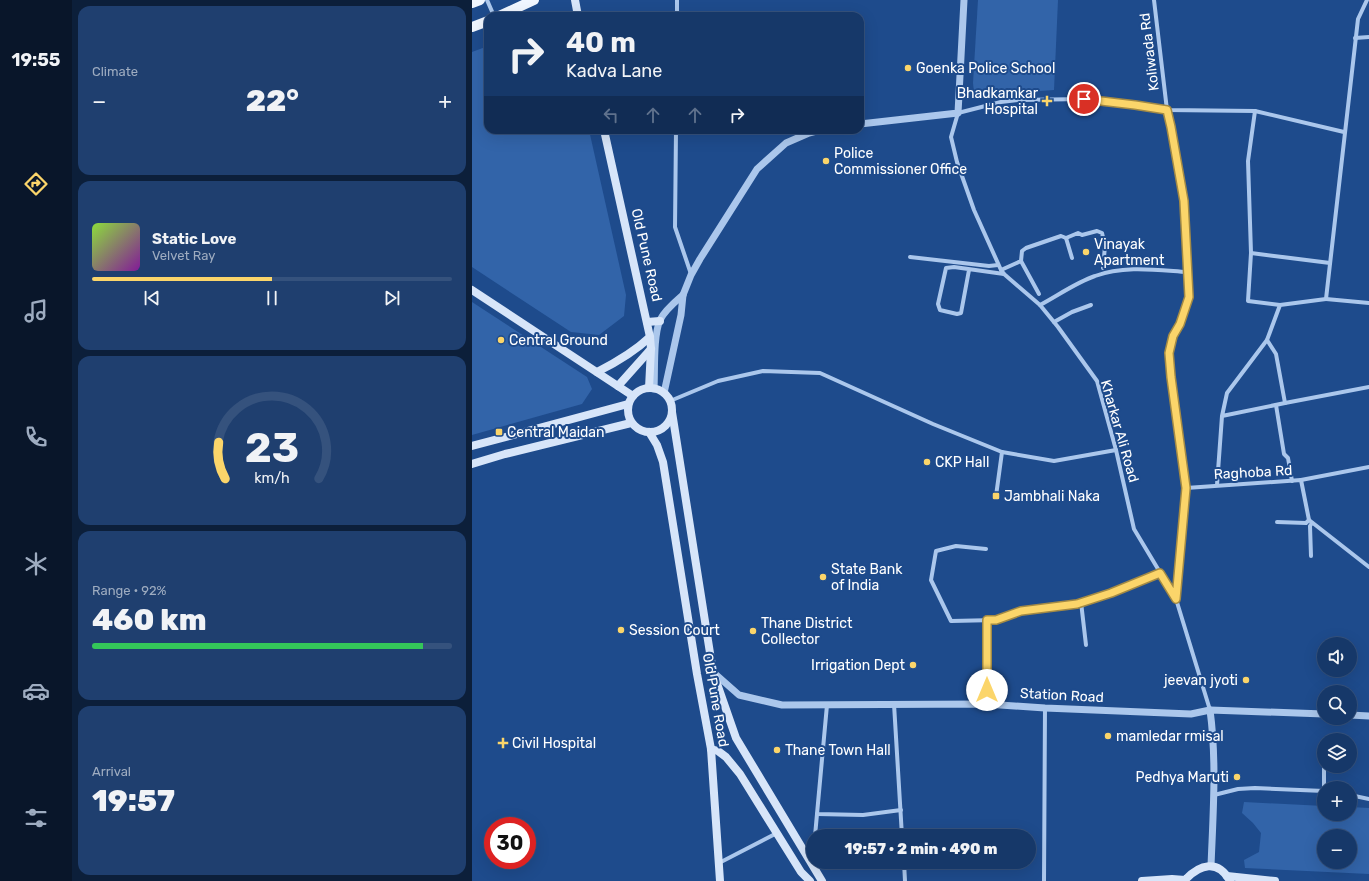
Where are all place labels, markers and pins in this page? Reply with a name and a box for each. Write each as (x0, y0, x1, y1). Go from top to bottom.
place label: Goenka Police School (916, 60, 1055, 77)
marker: Goenka Police School (903, 63, 913, 73)
pin (1067, 82, 1101, 116)
place label: Bhadkamkar Hospital (957, 85, 1039, 118)
marker: Bhadkamkar Hospital (1041, 95, 1053, 107)
place label: Police Commissioner Office (834, 145, 967, 178)
marker: Police Commissioner Office (821, 156, 831, 166)
place label: Vinayak Apartment (1094, 236, 1165, 269)
marker: Vinayak Apartment (1081, 247, 1091, 257)
place label: Central Ground (509, 332, 608, 349)
marker: Central Ground (496, 335, 506, 345)
place label: Central Maidan (507, 424, 605, 441)
marker: Central Maidan (494, 427, 504, 437)
place label: CKP Hall (935, 454, 989, 471)
marker: CKP Hall (922, 457, 932, 467)
place label: Jambhali Naka (1004, 488, 1100, 505)
marker: Jambhali Naka (991, 491, 1001, 501)
place label: State Bank of India (831, 561, 903, 594)
marker: State Bank of India (818, 572, 828, 582)
place label: Thane District Collector (761, 615, 853, 648)
place label: Session Court (629, 622, 720, 639)
marker: Session Court (616, 625, 626, 635)
marker: Thane District Collector (748, 626, 758, 636)
place label: Irrigation Dept (811, 657, 906, 674)
marker: Irrigation Dept (908, 660, 918, 670)
place label: jeevan jyoti (1163, 672, 1238, 689)
marker: jeevan jyoti (1241, 675, 1251, 685)
place label: mamledar rmisal (1116, 728, 1224, 745)
marker: mamledar rmisal (1103, 731, 1113, 741)
place label: Civil Hospital (512, 735, 596, 752)
marker: Civil Hospital (497, 737, 509, 749)
place label: Thane Town Hall (785, 742, 891, 759)
marker: Thane Town Hall (772, 745, 782, 755)
place label: Pedhya Maruti (1136, 769, 1229, 786)
marker: Pedhya Maruti (1232, 772, 1242, 782)

